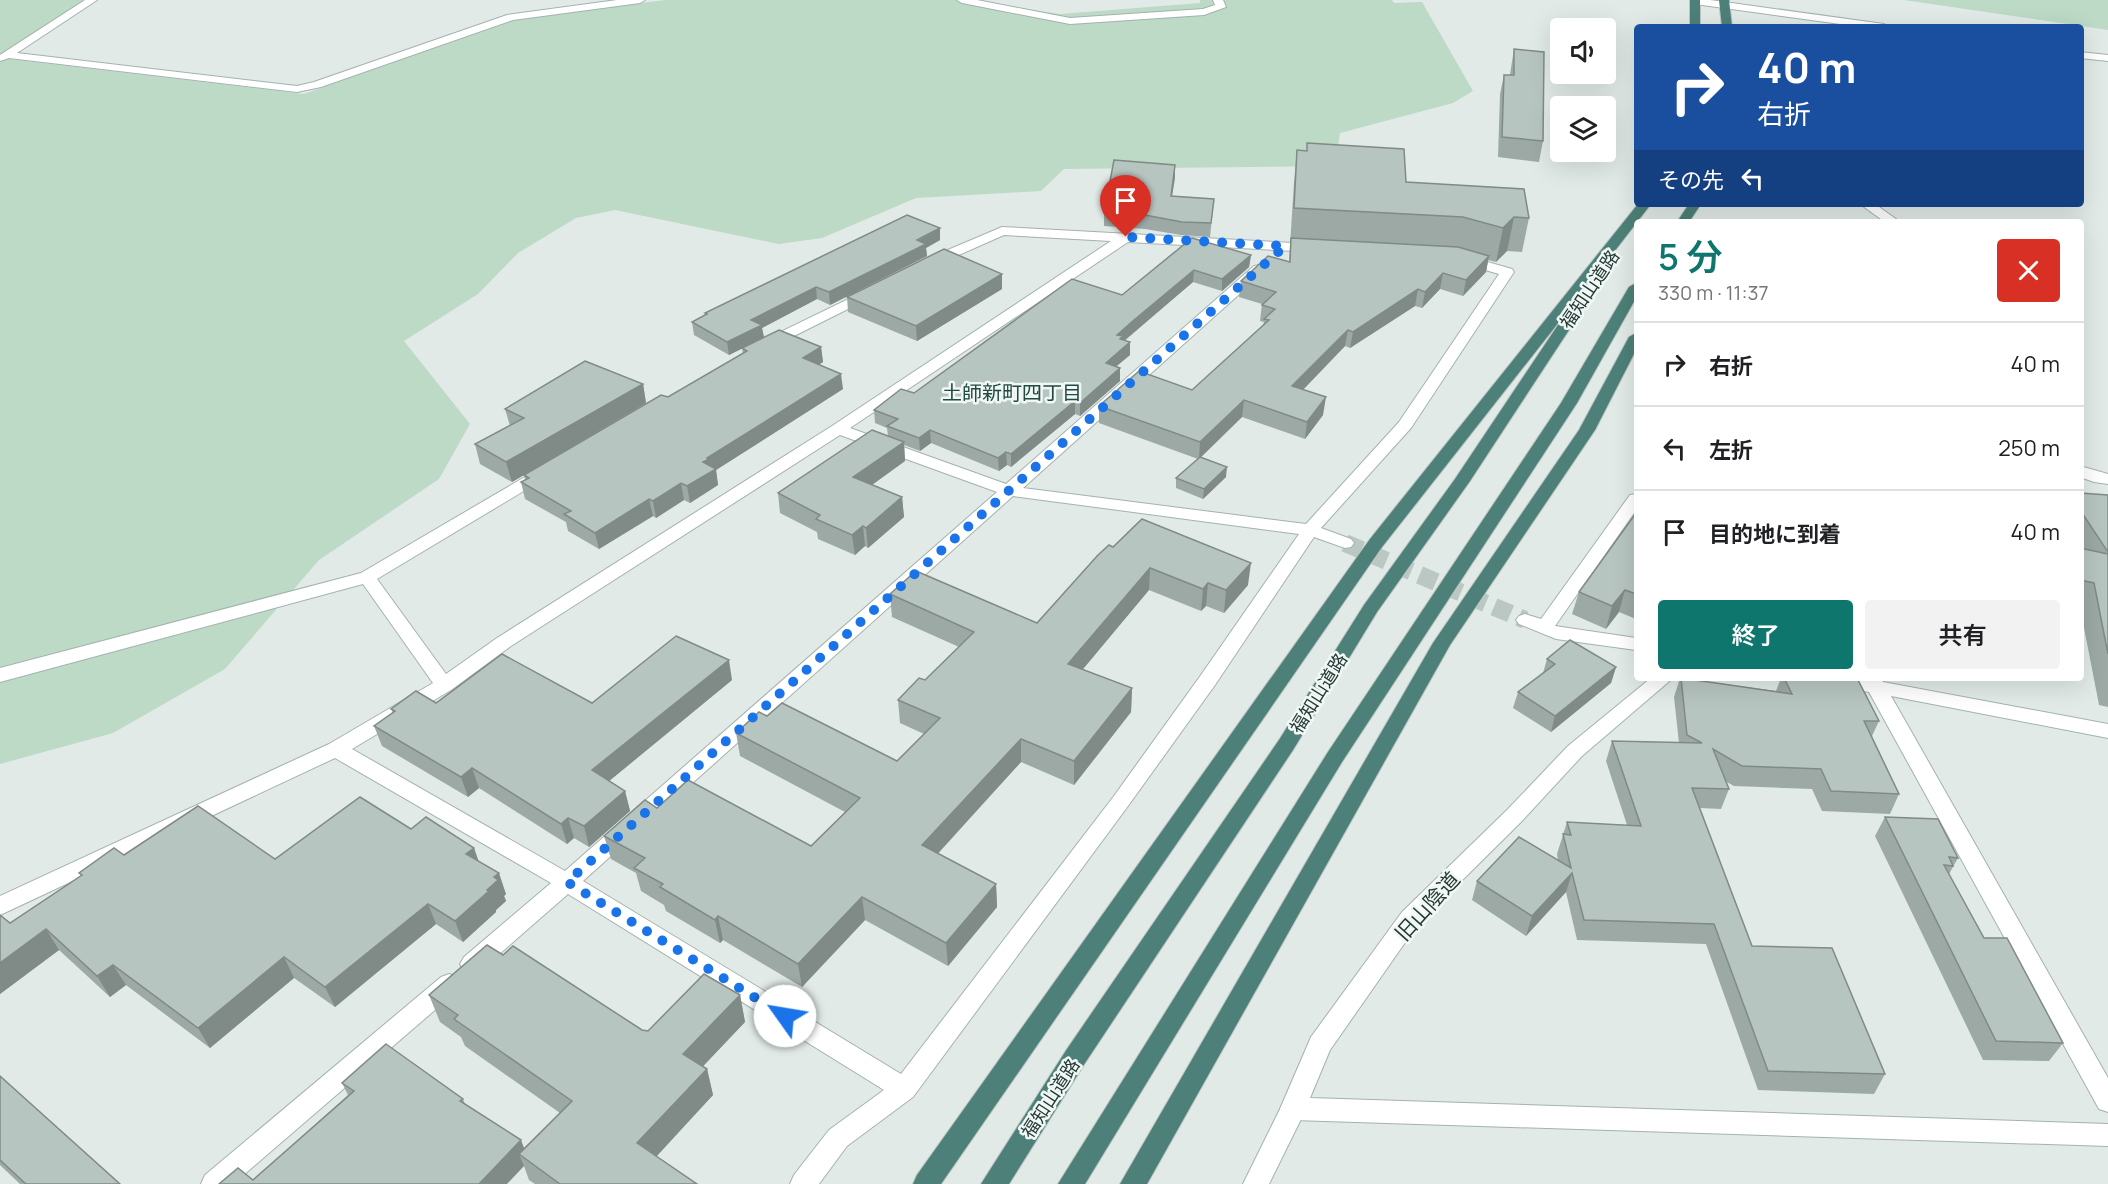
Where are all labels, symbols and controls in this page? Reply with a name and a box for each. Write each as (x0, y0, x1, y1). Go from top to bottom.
map controls (1550, 18, 1616, 162)
button: sound (1550, 18, 1616, 84)
text: 40 m (1757, 38, 1856, 96)
icon: right (1658, 48, 1736, 126)
text: 右折 (1757, 95, 1811, 132)
button: layers (1550, 96, 1616, 162)
icon: left (1736, 162, 1769, 195)
text: その先 (1658, 165, 1724, 195)
pin (1100, 175, 1151, 237)
icon: arrive (1109, 184, 1142, 217)
text: 5 分 (1658, 232, 1722, 281)
button: close (1997, 239, 2060, 302)
street label: 福知山道路 (1554, 245, 1624, 333)
text: 330 m · 11:37 (1658, 279, 1769, 306)
icon: right (1658, 348, 1691, 381)
text: 40 m (2011, 349, 2060, 379)
text: 右折 (1709, 351, 1753, 381)
district label: 土師新町四丁目 (942, 379, 1082, 406)
icon: left (1658, 432, 1691, 465)
text: 250 m (1998, 433, 2060, 463)
text: 左折 (1709, 435, 1753, 465)
icon: arrive (1658, 516, 1691, 549)
text: 40 m (2011, 517, 2060, 547)
text: 目的地に到着 (1709, 519, 1841, 549)
button: 終了 (1658, 600, 1853, 669)
button: 共有 (1865, 600, 2060, 669)
street label: 福知山道路 (1284, 648, 1352, 738)
street label: 旧山陰道 (1388, 865, 1466, 947)
position arrow (753, 984, 817, 1048)
street label: 福知山道路 (1015, 1054, 1085, 1142)

